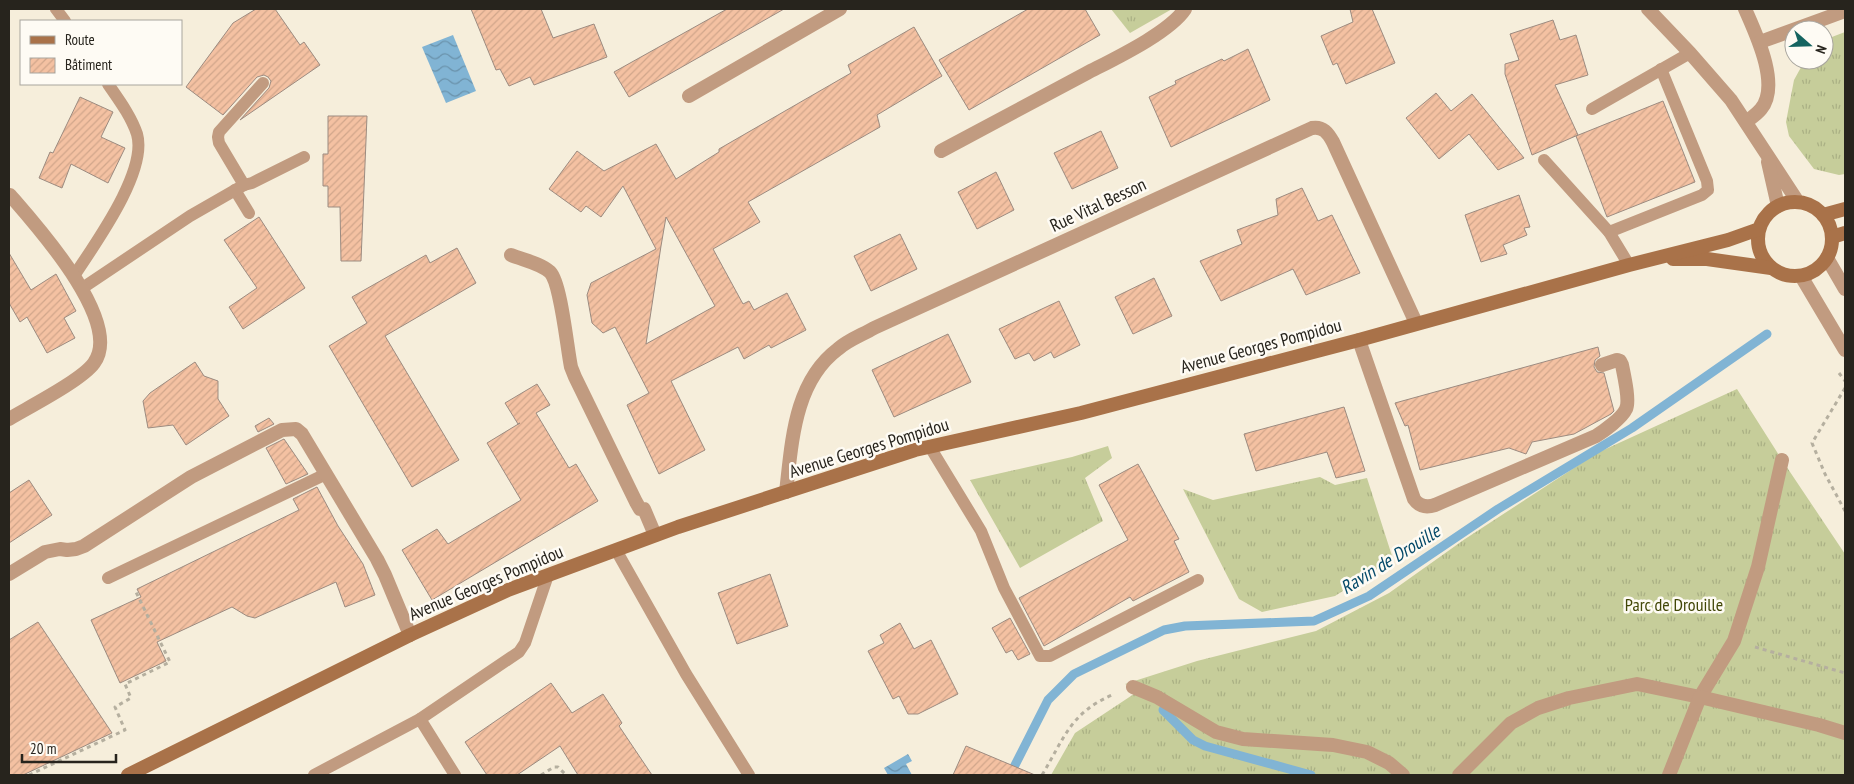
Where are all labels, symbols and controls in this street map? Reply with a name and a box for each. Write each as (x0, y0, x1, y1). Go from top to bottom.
legend (20, 20, 182, 85)
north arrow (1784, 20, 1834, 70)
text: Route (65, 30, 95, 49)
text: N (1811, 43, 1831, 56)
text: Bâtiment (65, 55, 112, 74)
street label: Rue Vital Besson (1046, 172, 1150, 237)
street label: Avenue Georges Pompidou (1178, 313, 1344, 378)
street label: Avenue Georges Pompidou (786, 412, 951, 483)
water label: Ravin de Drouille (1336, 518, 1445, 599)
street label: Avenue Georges Pompidou (405, 540, 566, 625)
park label: Parc de Drouille (1625, 593, 1723, 616)
scale bar (22, 732, 116, 764)
text: 20 m (30, 739, 56, 758)

